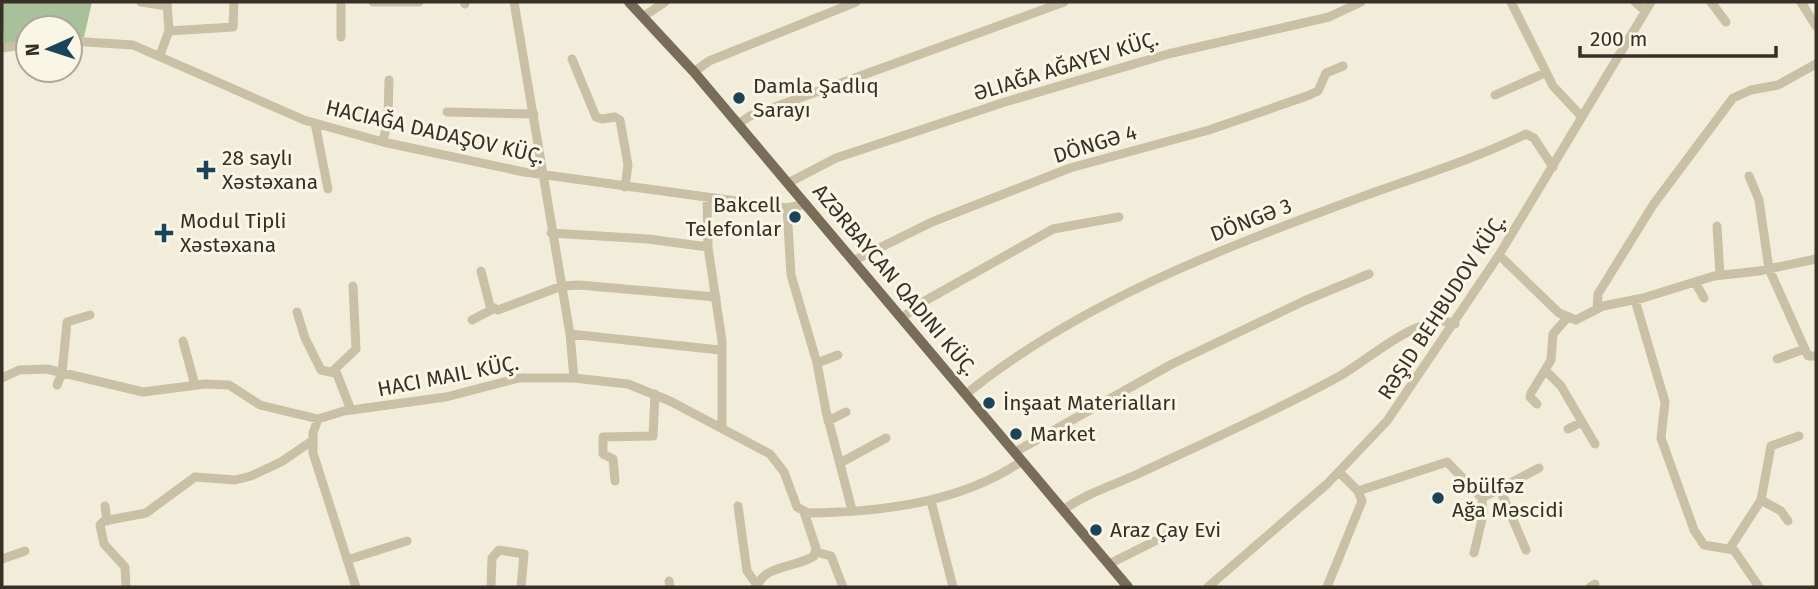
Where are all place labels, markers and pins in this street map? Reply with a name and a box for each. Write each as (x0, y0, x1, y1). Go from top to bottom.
place label: Damla Şadlıq Sarayı (753, 73, 879, 123)
marker: Damla Şadlıq Sarayı (731, 90, 747, 106)
place label: 28 saylı Xəstəxana (222, 145, 318, 195)
marker: 28 saylı Xəstəxana (196, 160, 216, 180)
place label: Bakcell Telefonlar (685, 192, 781, 242)
place label: Modul Tipli Xəstəxana (180, 208, 286, 258)
marker: Bakcell Telefonlar (787, 209, 803, 225)
marker: Modul Tipli Xəstəxana (154, 223, 174, 243)
place label: İnşaat Materialları (1003, 390, 1176, 416)
marker: İnşaat Materialları (981, 395, 997, 411)
place label: Market (1030, 421, 1096, 447)
marker: Market (1008, 426, 1024, 442)
place label: Əbülfəz Ağa Məscidi (1452, 473, 1564, 523)
marker: Əbülfəz Ağa Məscidi (1430, 490, 1446, 506)
place label: Araz Çay Evi (1110, 517, 1221, 543)
marker: Araz Çay Evi (1088, 522, 1104, 538)

